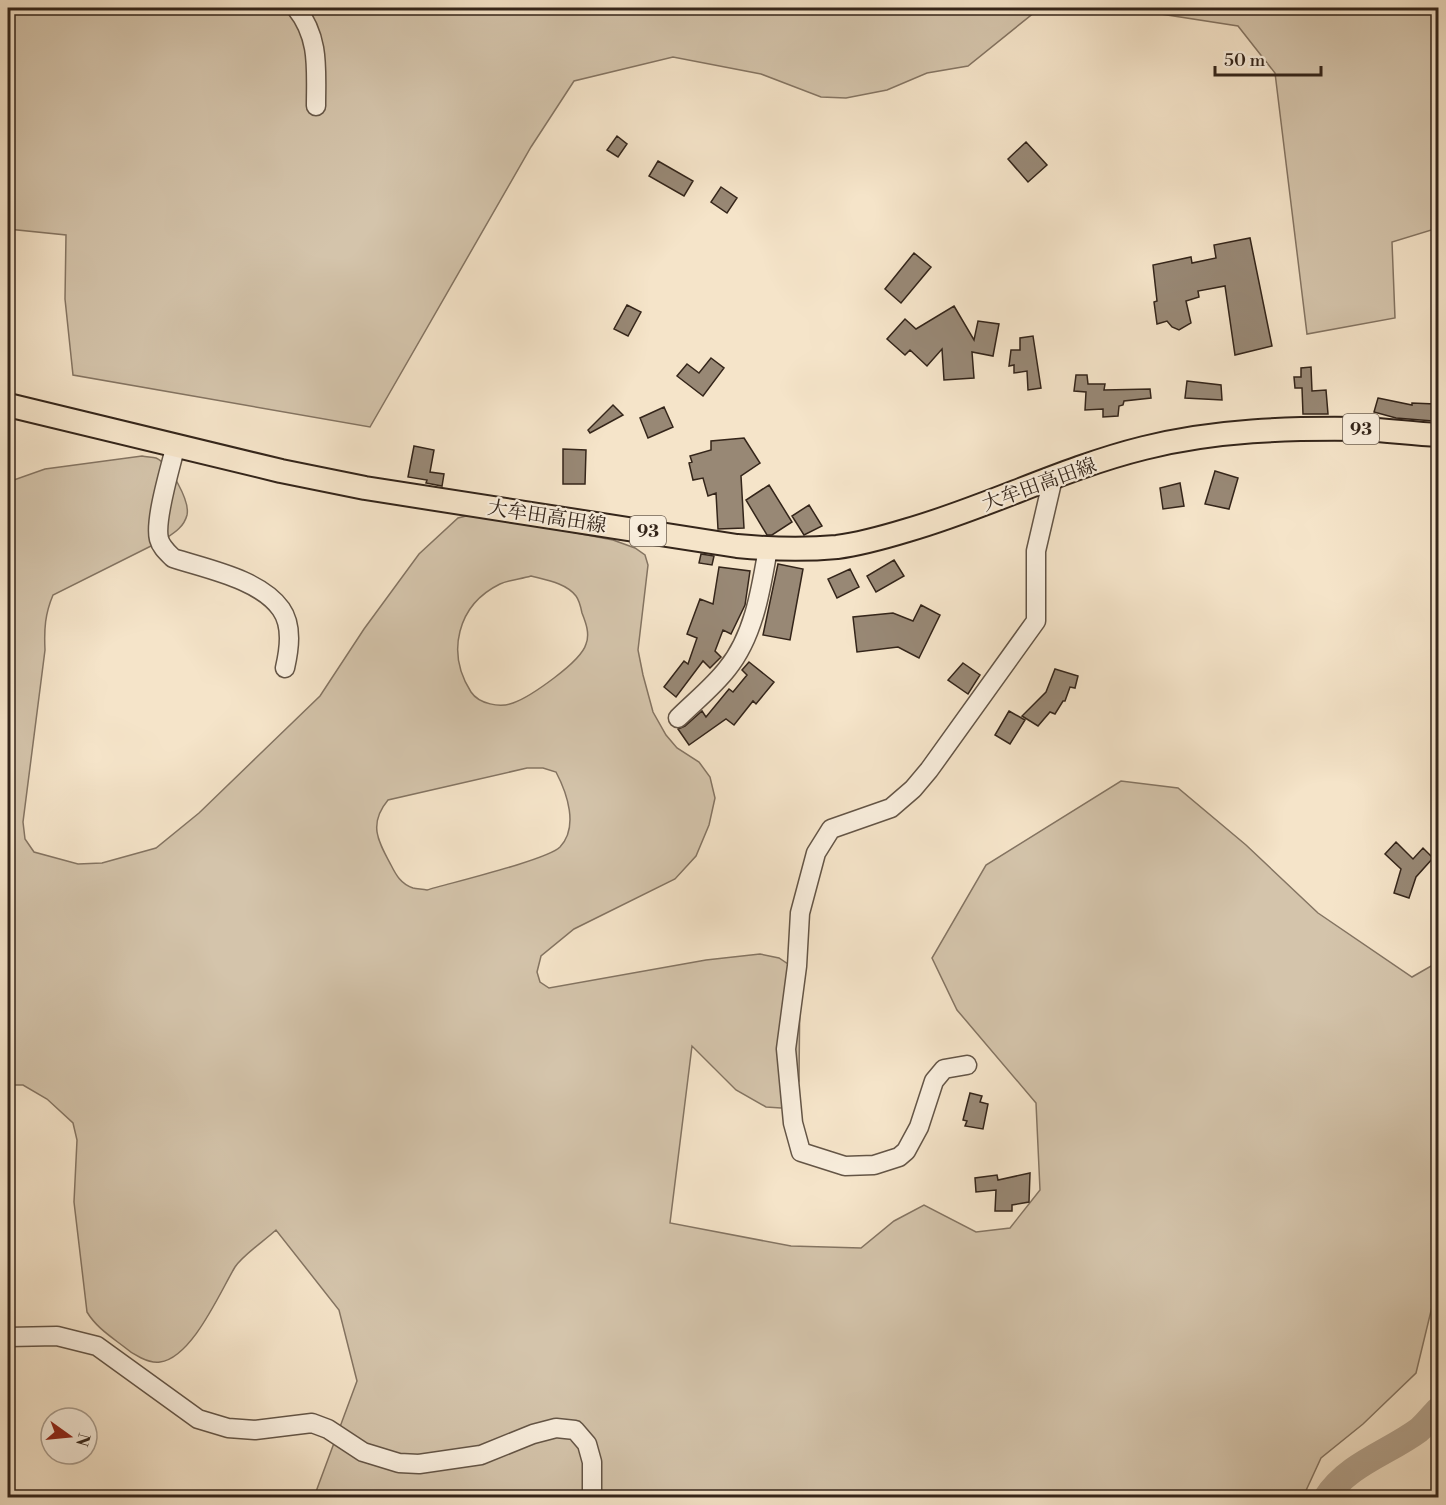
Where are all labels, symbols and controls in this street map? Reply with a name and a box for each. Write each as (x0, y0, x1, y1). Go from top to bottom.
scale bar (1215, 39, 1322, 77)
text: 50 m (1224, 49, 1266, 72)
road number: 93 (1343, 414, 1379, 444)
street label: 大牟田高田線 (979, 453, 1100, 518)
street label: 大牟田高田線 (486, 496, 608, 539)
road number: 93 (630, 516, 666, 546)
north arrow (39, 1406, 99, 1466)
text: N (71, 1431, 94, 1449)

